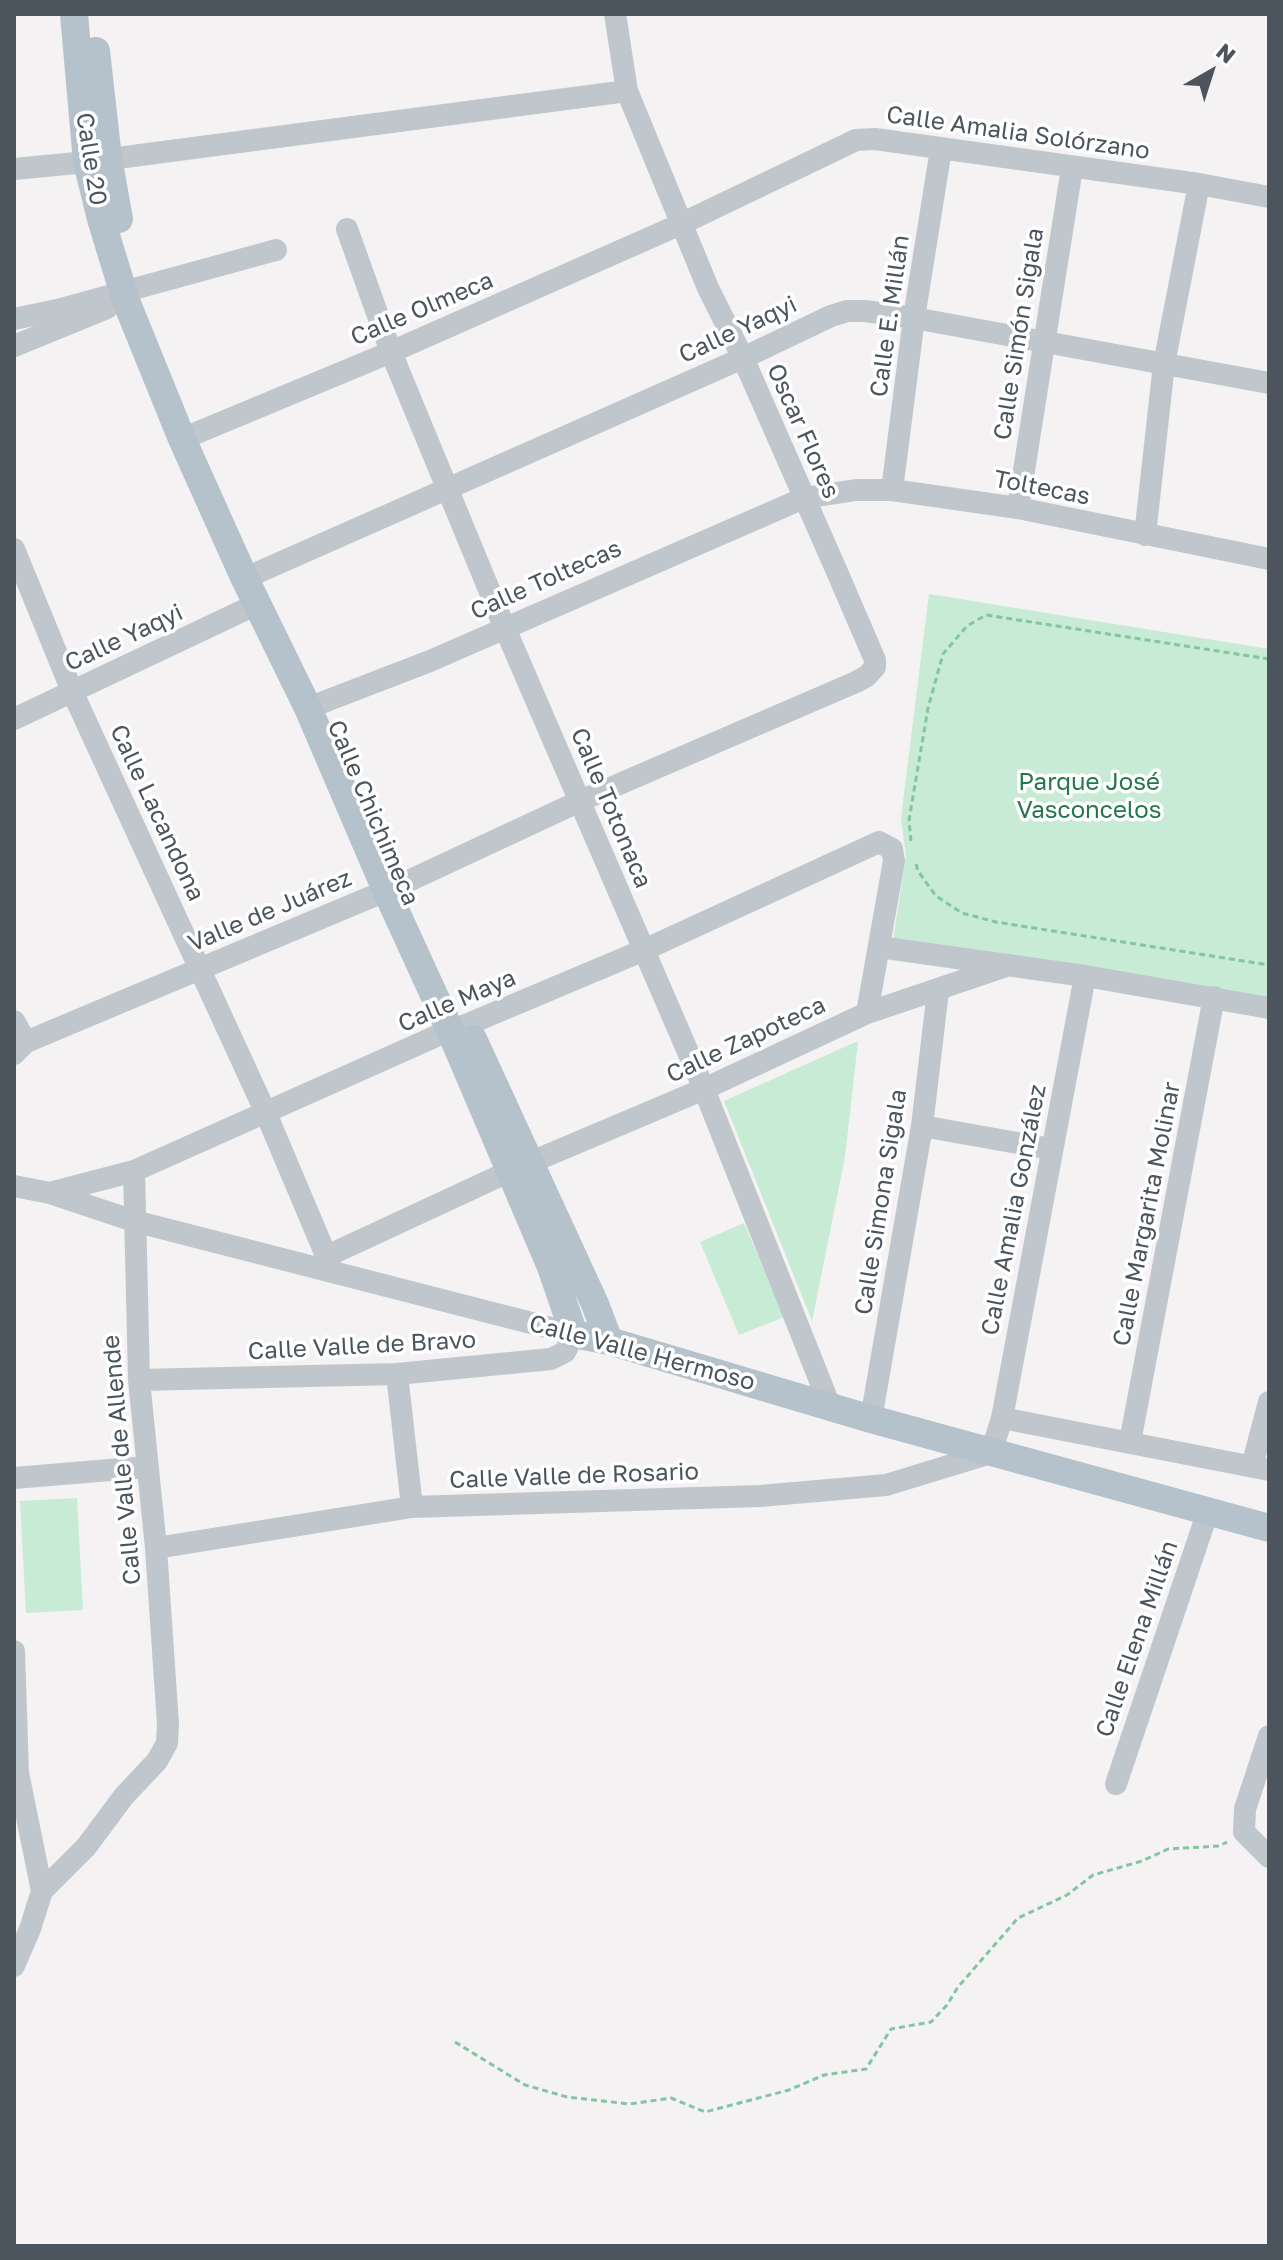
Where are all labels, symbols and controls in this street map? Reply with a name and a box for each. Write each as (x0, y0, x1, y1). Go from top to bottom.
north arrow (1171, 32, 1251, 112)
text: N (1211, 37, 1241, 69)
street label: Calle Amalia Solórzano (884, 100, 1152, 166)
street label: Calle 20 (69, 110, 113, 208)
street label: Calle Simón Sigala (988, 226, 1050, 442)
street label: Calle E. Millán (864, 233, 916, 399)
street label: Calle Olmeca (346, 266, 498, 352)
street label: Calle Yaqyi (675, 290, 801, 370)
street label: Oscar Flores (760, 359, 846, 503)
street label: Toltecas (992, 465, 1092, 511)
street label: Calle Toltecas (466, 534, 626, 626)
street label: Calle Yaqyi (61, 598, 187, 678)
street label: Calle Chichimeca (321, 716, 425, 910)
street label: Calle Lacandona (104, 720, 210, 906)
street label: Calle Totonaca (564, 724, 658, 892)
park label: Parque José Vasconcelos (1017, 768, 1161, 824)
street label: Valle de Juárez (184, 864, 356, 958)
street label: Calle Maya (394, 963, 520, 1039)
street label: Calle Zapoteca (662, 991, 830, 1089)
street label: Calle Margarita Molinar (1107, 1080, 1187, 1348)
street label: Calle Amalia González (976, 1082, 1052, 1338)
street label: Calle Simona Sigala (849, 1087, 913, 1317)
street label: Calle Valle Hermoso (526, 1309, 758, 1397)
street label: Calle Valle de Bravo (247, 1326, 477, 1366)
street label: Calle Valle de Allende (97, 1334, 147, 1586)
street label: Calle Valle de Rosario (449, 1457, 699, 1495)
street label: Calle Elena Millán (1090, 1537, 1184, 1741)

